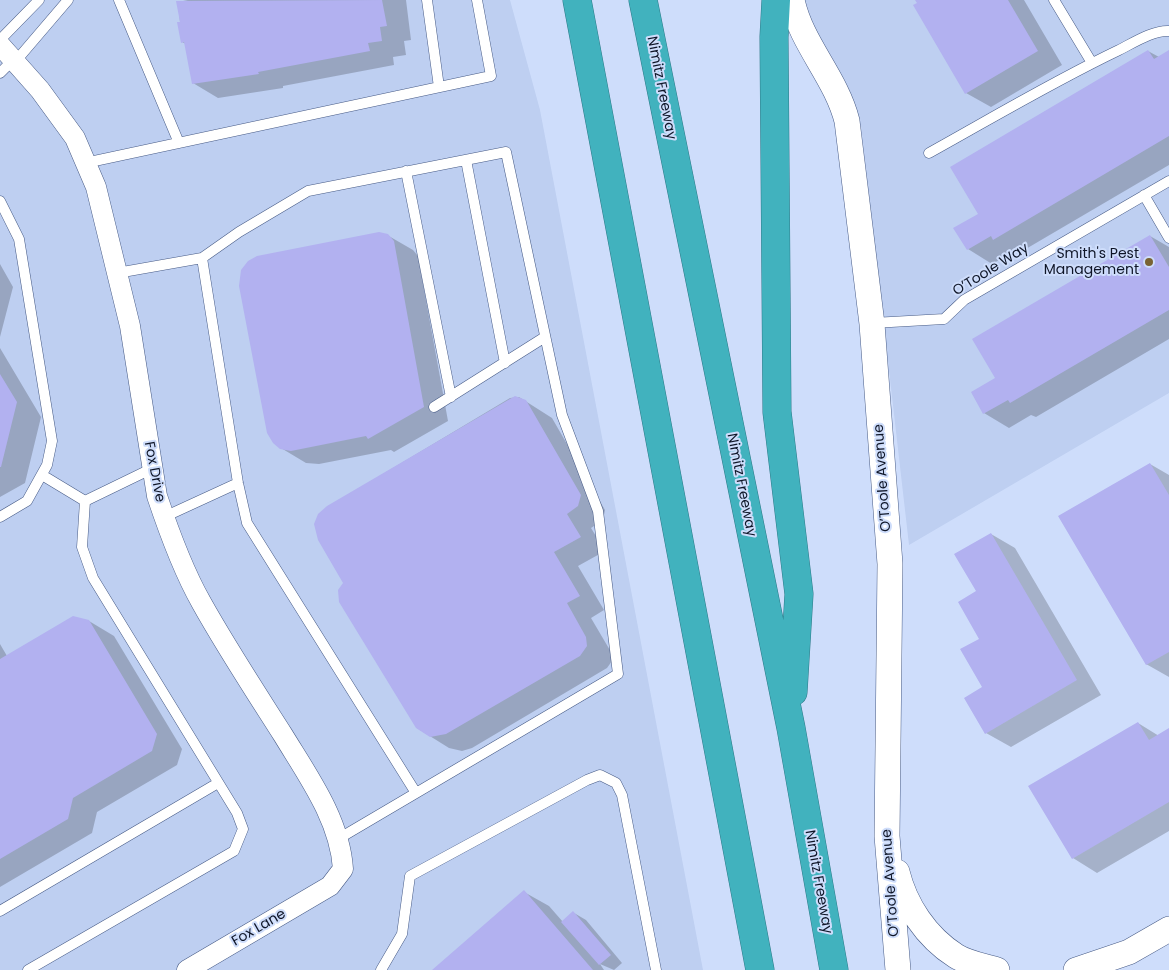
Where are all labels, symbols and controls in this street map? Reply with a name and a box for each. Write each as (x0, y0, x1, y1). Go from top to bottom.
street label: Nimitz Freeway (643, 35, 679, 141)
street label: O’Toole Way (950, 240, 1032, 300)
place label: Smith's Pest Management (1044, 246, 1139, 278)
marker: Smith's Pest Management (1143, 256, 1155, 268)
street label: O’Toole Avenue (871, 424, 895, 532)
street label: Nimitz Freeway (723, 432, 759, 538)
street label: Fox Drive (140, 440, 168, 504)
street label: Nimitz Freeway (801, 829, 835, 935)
street label: O’Toole Avenue (879, 829, 903, 937)
street label: Fox Lane (229, 906, 289, 950)

